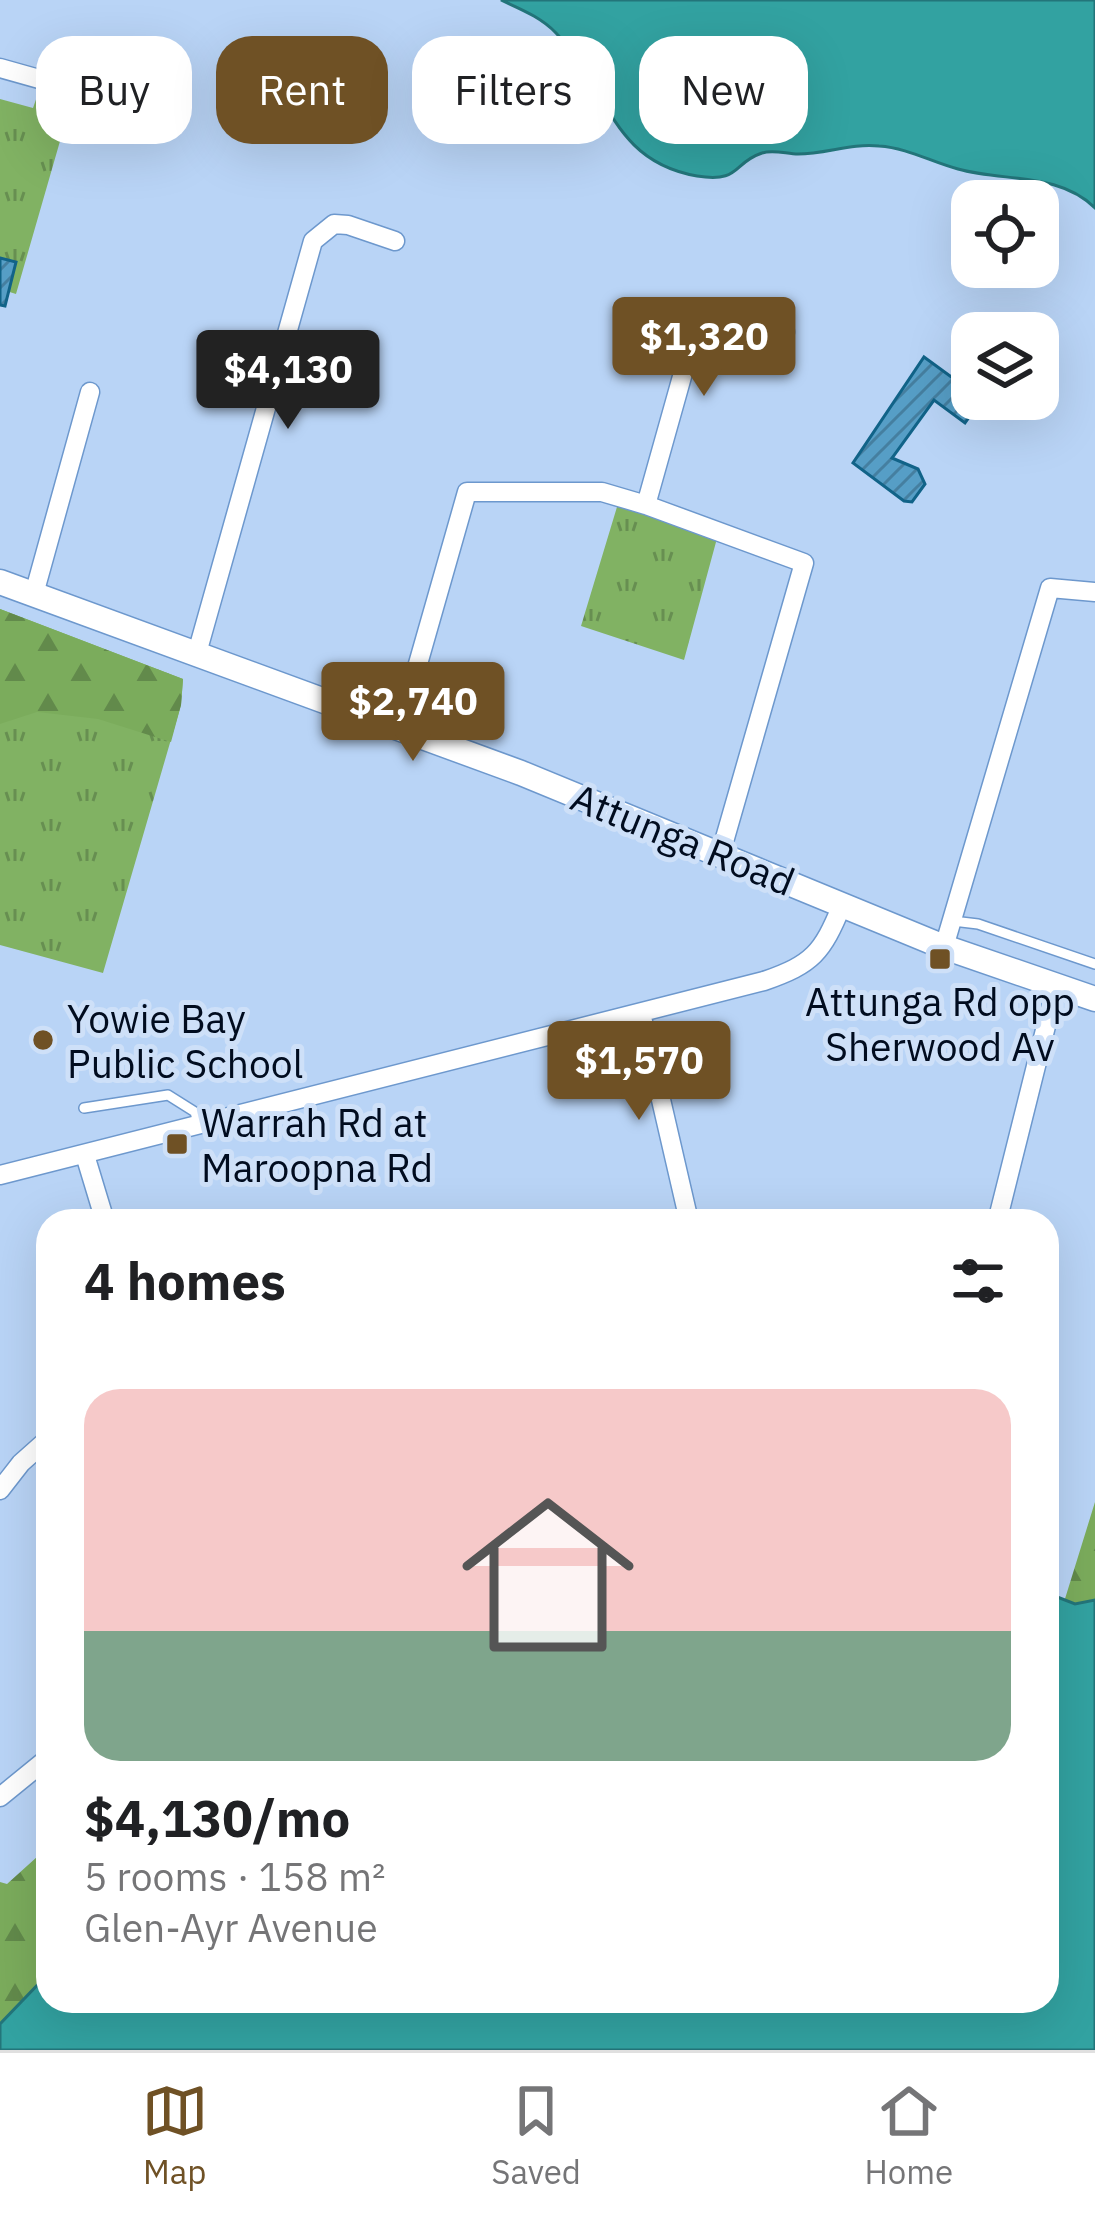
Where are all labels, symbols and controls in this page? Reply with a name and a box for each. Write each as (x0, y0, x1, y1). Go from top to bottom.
chip: Buy (36, 36, 192, 144)
chip: Rent (216, 36, 388, 144)
chip: Filters (412, 36, 615, 144)
chip: New (639, 36, 808, 144)
map controls (951, 180, 1059, 420)
button: locate (951, 180, 1059, 288)
pin: $1,320 (606, 297, 802, 399)
text: $1,320 (639, 310, 769, 361)
button: layers (951, 312, 1059, 420)
pin: $4,130 (190, 330, 386, 432)
text: $4,130 (223, 343, 353, 394)
pin: $2,740 (315, 662, 511, 764)
text: $2,740 (348, 675, 478, 726)
street label: Attunga Road (564, 771, 802, 907)
marker: Attunga Rd opp Sherwood Av (927, 946, 953, 972)
place label: Attunga Rd opp Sherwood Av (805, 976, 1075, 1072)
place label: Yowie Bay Public School (67, 993, 303, 1089)
pin: $1,570 (541, 1021, 737, 1123)
marker: Yowie Bay Public School (30, 1027, 56, 1053)
text: $1,570 (574, 1034, 704, 1085)
place label: Warrah Rd at Maroopna Rd (201, 1097, 433, 1193)
marker: Warrah Rd at Maroopna Rd (164, 1131, 190, 1157)
text: 4 homes (84, 1248, 286, 1314)
icon: filters (945, 1248, 1011, 1314)
icon: home (440, 1467, 656, 1683)
text: $4,130/mo (84, 1785, 350, 1851)
text: 5 rooms · 158 m² (84, 1851, 386, 1902)
text: Glen-Ayr Avenue (84, 1902, 378, 1953)
tab: Map (142, 2078, 208, 2193)
tab: Saved (491, 2078, 581, 2193)
tab: Home (864, 2078, 953, 2193)

